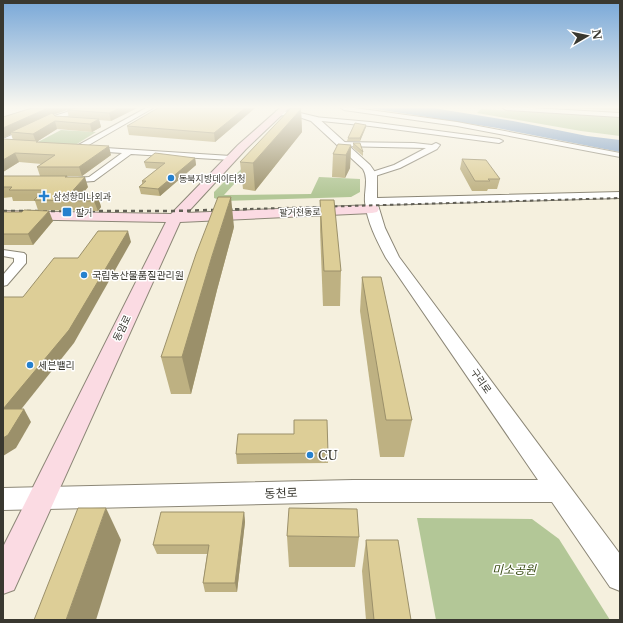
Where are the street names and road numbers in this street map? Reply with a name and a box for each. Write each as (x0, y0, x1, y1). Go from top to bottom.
street label: 팔거천동로 (279, 206, 321, 218)
street label: 동암로 (110, 313, 134, 343)
street label: 구리로 (468, 366, 494, 396)
street label: 동천로 (264, 485, 298, 501)

